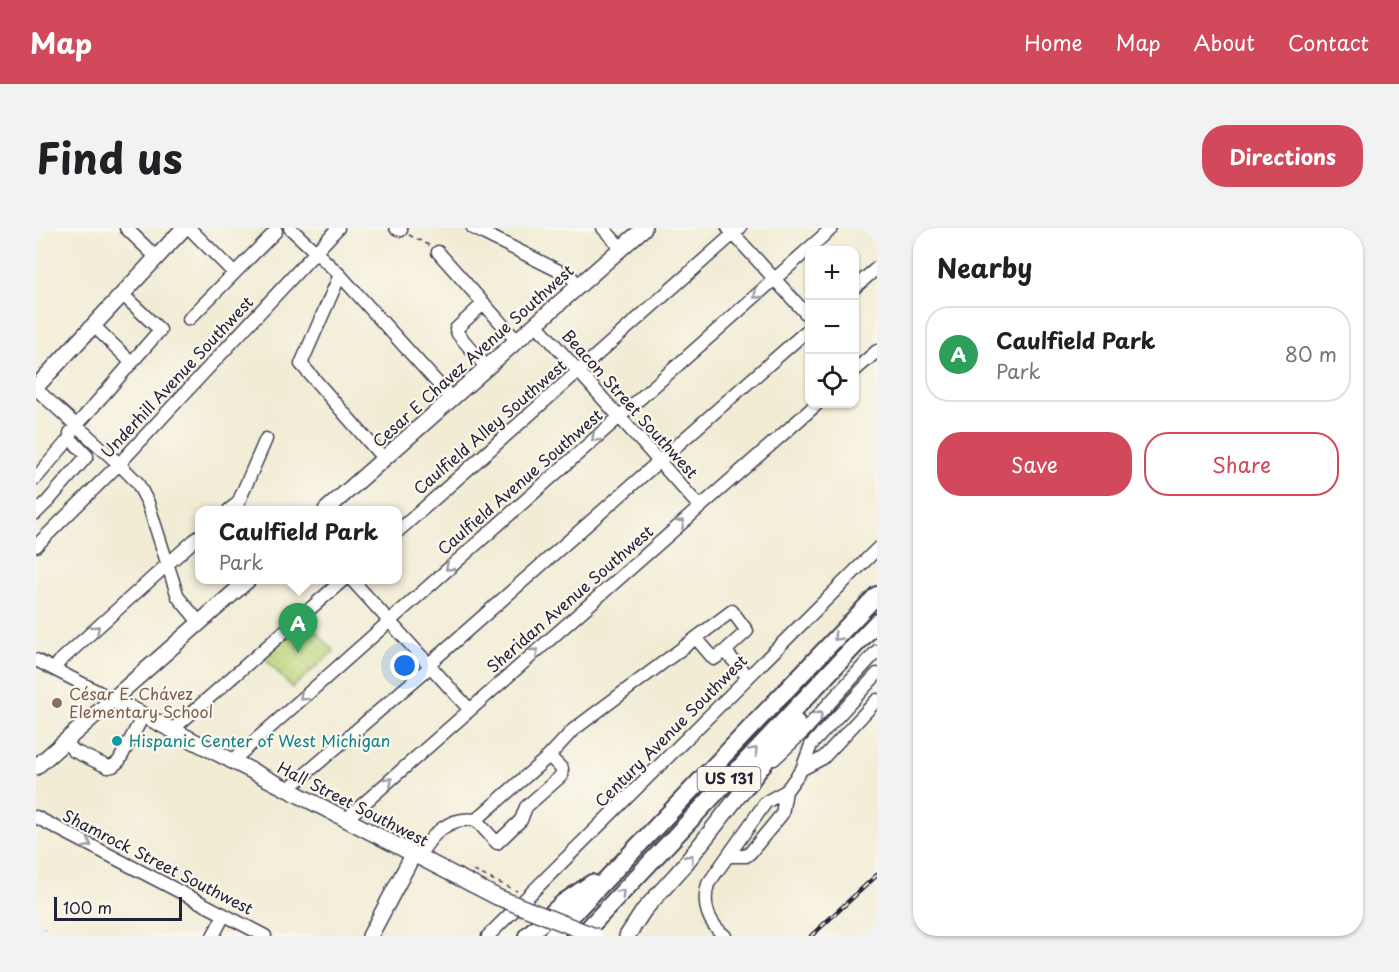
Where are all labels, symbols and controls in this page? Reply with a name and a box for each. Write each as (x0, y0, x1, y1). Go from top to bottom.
text: Map (30, 21, 92, 64)
text: Home (1024, 26, 1083, 58)
text: Map (1116, 26, 1161, 58)
text: About (1194, 26, 1255, 58)
text: Contact (1288, 26, 1369, 58)
text: Find us (36, 125, 183, 188)
button: Directions (1202, 125, 1363, 187)
map controls (805, 246, 859, 408)
button: + (805, 246, 859, 300)
text: Nearby (937, 248, 1032, 287)
street label: Cesar E Chavez Avenue Southwest (366, 258, 578, 452)
one-way arrow (753, 288, 764, 299)
street label: Underhill Avenue Southwest (95, 290, 258, 463)
button: − (805, 300, 859, 354)
text: Caulfield Park (996, 323, 1156, 356)
street label: Beacon Street Southwest (557, 324, 704, 483)
text: A (951, 339, 966, 369)
text: 80 m (1285, 339, 1337, 369)
street label: Caulfield Alley Southwest (407, 353, 571, 500)
button: locate (805, 354, 859, 408)
text: Park (996, 356, 1041, 386)
street label: Caulfield Avenue Southwest (431, 403, 607, 560)
one-way arrow (591, 431, 602, 442)
button: Save (937, 432, 1132, 496)
button: Share (1144, 432, 1339, 496)
popup (195, 506, 402, 584)
text: Caulfield Park (219, 514, 378, 547)
street label: Sheridan Avenue Southwest (481, 519, 658, 677)
one-way arrow (675, 519, 685, 530)
text: Park (219, 547, 263, 577)
one-way arrow (445, 560, 456, 571)
pin: A (278, 604, 318, 653)
one-way arrow (90, 625, 100, 636)
one-way arrow (833, 630, 844, 641)
one-way arrow (528, 648, 539, 659)
street label: Century Avenue Southwest (589, 649, 752, 812)
your location (390, 651, 419, 680)
place label: César E. Chávez Elementary School (69, 681, 213, 723)
one-way arrow (300, 690, 310, 701)
marker: César E. Chávez Elementary School (50, 696, 64, 710)
one-way arrow (812, 711, 823, 721)
place label: Hispanic Center of West Michigan (129, 728, 390, 752)
marker: Hispanic Center of West Michigan (110, 734, 124, 748)
one-way arrow (747, 748, 758, 759)
street label: Hall Street Southwest (274, 755, 433, 852)
road number: US 131 (698, 767, 760, 791)
one-way arrow (382, 777, 393, 788)
street label: Shamrock Street Southwest (59, 803, 258, 920)
one-way arrow (82, 837, 92, 848)
one-way arrow (682, 854, 693, 865)
one-way arrow (614, 890, 625, 900)
scale bar (54, 894, 182, 922)
text: 100 m (63, 895, 112, 919)

